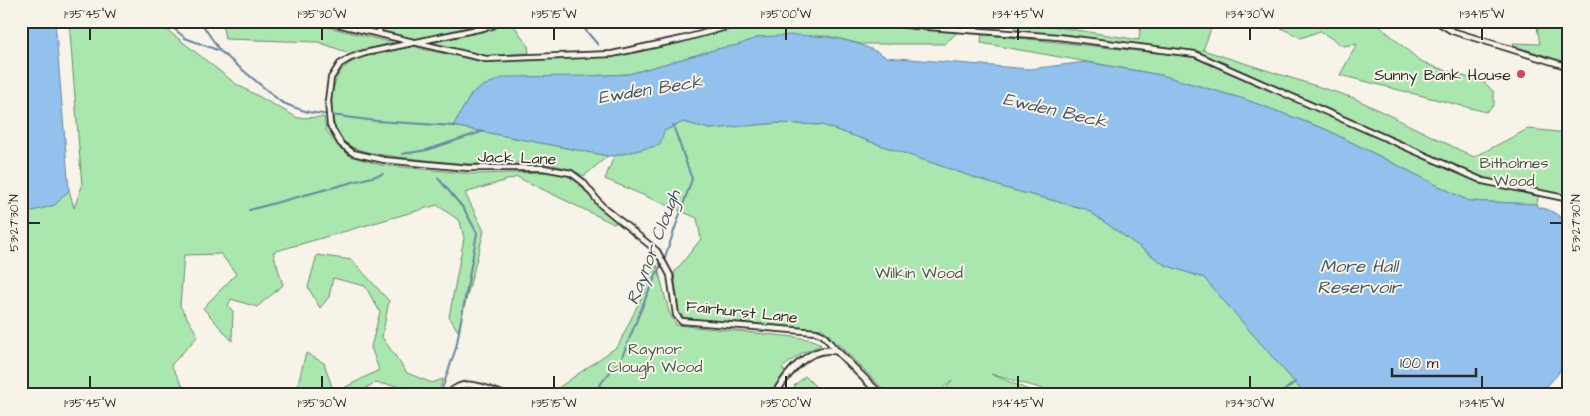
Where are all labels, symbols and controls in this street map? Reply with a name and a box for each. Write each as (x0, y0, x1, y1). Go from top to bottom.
text: 1°35'45"W (64, 6, 116, 23)
text: 1°35'30"W (298, 6, 347, 23)
text: 1°35'15"W (532, 6, 577, 23)
text: 1°35'00"W (761, 6, 812, 23)
text: 1°34'45"W (992, 6, 1044, 23)
text: 1°34'30"W (1226, 6, 1275, 23)
text: 1°34'15"W (1460, 6, 1505, 23)
place label: Sunny Bank House (1374, 64, 1511, 87)
marker: Sunny Bank House (1515, 68, 1527, 80)
water label: Ewden Beck (596, 69, 705, 110)
water label: Ewden Beck (1001, 86, 1110, 135)
street label: Jack Lane (477, 146, 557, 170)
park label: Bitholmes Wood (1480, 152, 1548, 192)
water label: Raynor Clough (620, 185, 688, 309)
text: 53°27'30"N (6, 194, 23, 252)
text: 53°27'30"N (1568, 194, 1585, 252)
water label: More Hall Reservoir (1317, 254, 1403, 300)
park label: Wilkin Wood (875, 262, 963, 284)
street label: Fairhurst Lane (685, 295, 799, 329)
park label: Raynor Clough Wood (608, 338, 702, 379)
scale bar (1392, 346, 1476, 378)
text: 100 m (1400, 353, 1439, 374)
text: 1°35'45"W (64, 395, 116, 412)
text: 1°35'30"W (298, 395, 347, 412)
text: 1°35'15"W (532, 395, 577, 412)
text: 1°35'00"W (761, 395, 812, 412)
text: 1°34'45"W (992, 395, 1044, 412)
text: 1°34'30"W (1226, 395, 1275, 412)
text: 1°34'15"W (1460, 395, 1505, 412)

